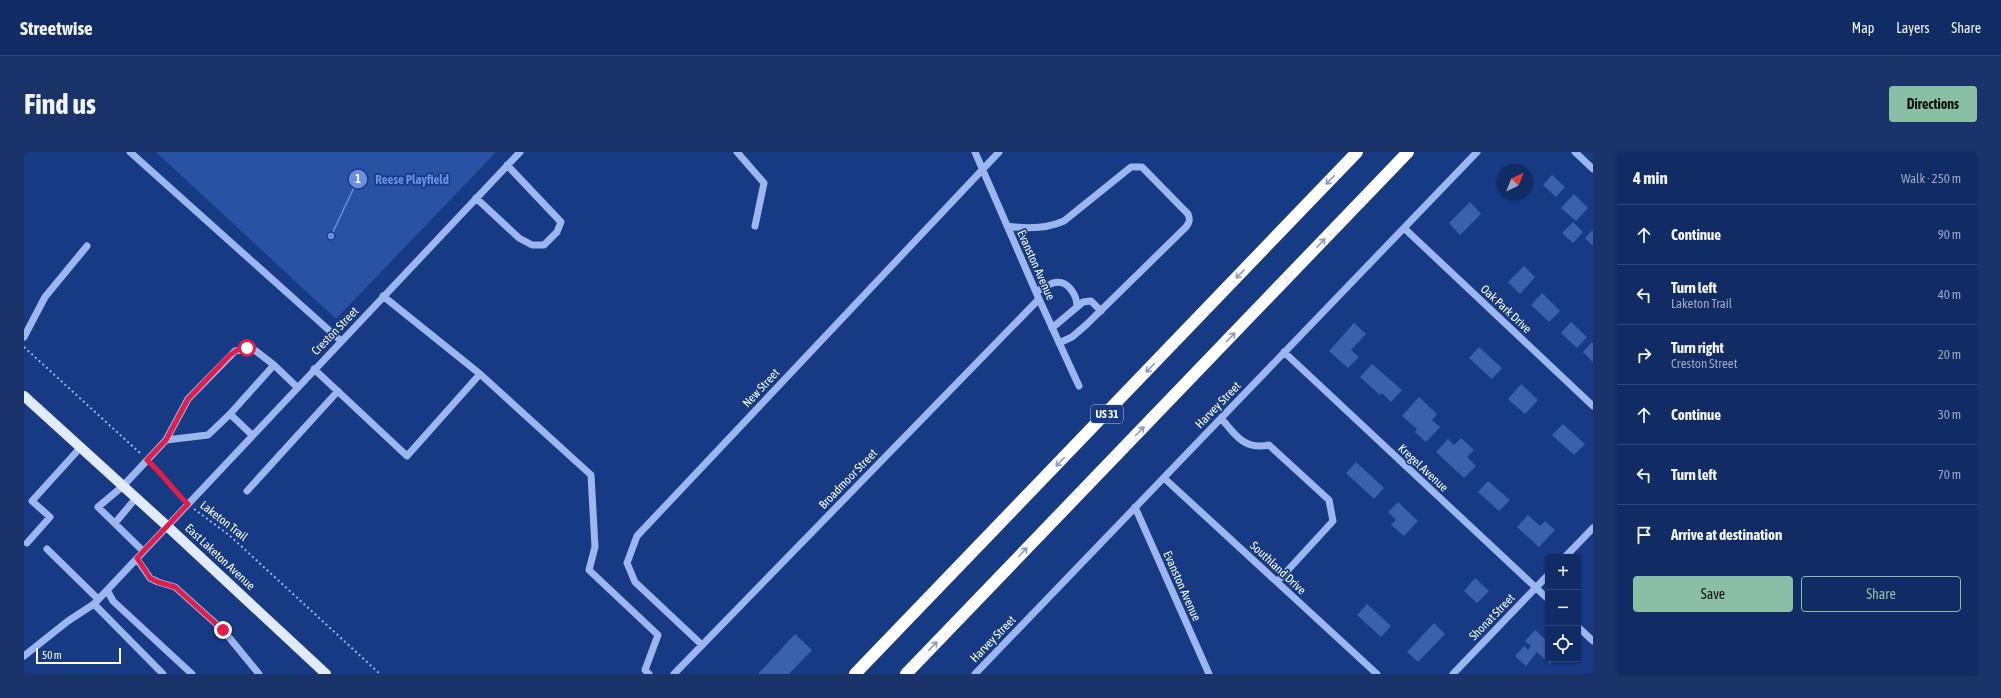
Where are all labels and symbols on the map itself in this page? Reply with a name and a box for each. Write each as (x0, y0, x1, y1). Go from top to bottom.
north arrow (1497, 164, 1533, 200)
callout: Reese Playfield (348, 167, 457, 192)
text: 1 (355, 172, 361, 186)
text: Reese Playfield (375, 172, 449, 187)
one-way arrow (1325, 175, 1335, 185)
street label: Evanston Avenue (1014, 228, 1058, 302)
one-way arrow (1316, 238, 1326, 248)
one-way arrow (1236, 269, 1245, 279)
street label: Oak Park Drive (1478, 282, 1534, 336)
street label: Creston Street (309, 304, 362, 358)
one-way arrow (1226, 332, 1235, 342)
route start (238, 339, 256, 357)
one-way arrow (1146, 363, 1155, 373)
street label: New Street (740, 365, 783, 410)
street label: Harvey Street (1192, 378, 1244, 431)
road number: US 31 (1091, 405, 1123, 423)
one-way arrow (1136, 425, 1145, 436)
street label: Kregel Avenue (1395, 441, 1451, 495)
street label: Broadmoor Street (816, 446, 880, 512)
one-way arrow (1055, 457, 1065, 467)
street label: Laketon Trail (197, 498, 251, 544)
street label: East Laketon Avenue (182, 521, 258, 593)
street label: Southland Drive (1247, 539, 1309, 597)
one-way arrow (1019, 547, 1028, 557)
street label: Evanston Avenue (1160, 549, 1204, 623)
street label: Shonat Street (1466, 590, 1518, 643)
street label: Harvey Street (967, 612, 1019, 665)
route end (214, 621, 232, 639)
one-way arrow (928, 641, 938, 651)
scale bar (36, 646, 121, 665)

